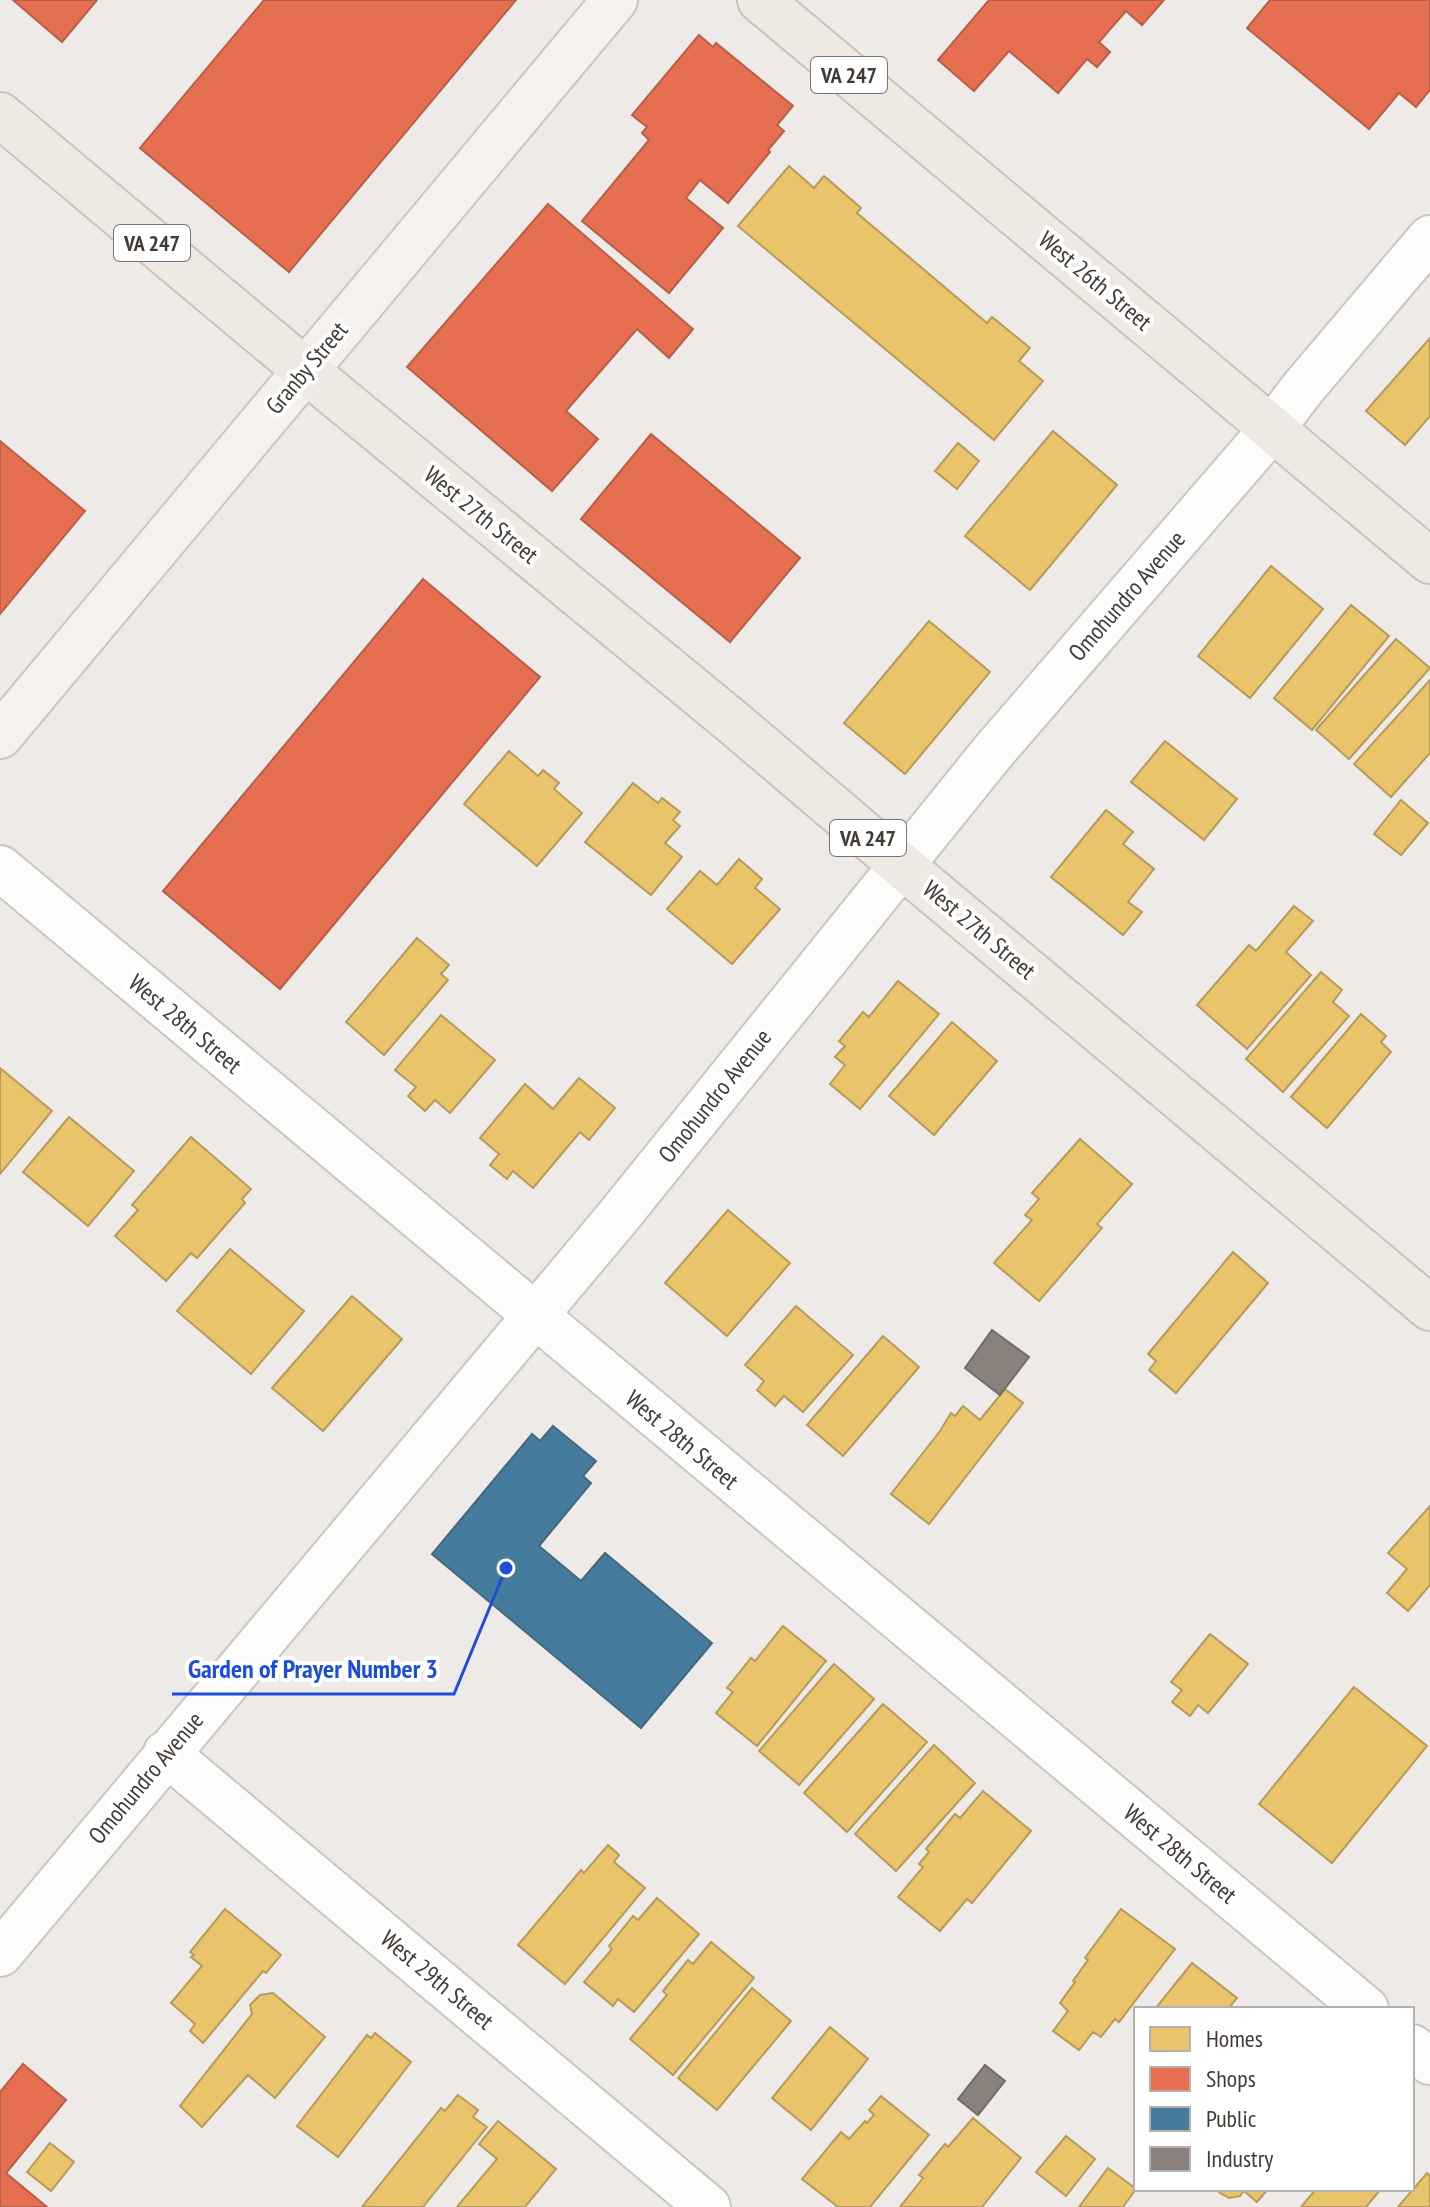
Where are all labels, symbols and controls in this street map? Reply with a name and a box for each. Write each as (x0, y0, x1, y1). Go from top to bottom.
road number: VA 247 (811, 57, 887, 93)
street label: West 26th Street (1032, 224, 1159, 337)
road number: VA 247 (114, 225, 190, 261)
street label: Granby Street (259, 315, 355, 420)
street label: West 27th Street (418, 459, 545, 570)
street label: Omohundro Avenue (1061, 524, 1192, 667)
road number: VA 247 (830, 820, 906, 856)
street label: West 27th Street (916, 873, 1043, 986)
street label: West 28th Street (122, 967, 249, 1080)
street label: Omohundro Avenue (651, 1023, 778, 1169)
street label: West 28th Street (619, 1383, 746, 1496)
callout: Garden of Prayer Number 3 (172, 1644, 454, 1694)
text: Garden of Prayer Number 3 (188, 1652, 438, 1685)
street label: Omohundro Avenue (81, 1705, 210, 1850)
street label: West 28th Street (1117, 1797, 1244, 1910)
street label: West 29th Street (374, 1923, 501, 2036)
legend (1134, 2007, 1414, 2191)
text: Homes (1206, 2023, 1263, 2054)
text: Shops (1206, 2063, 1256, 2094)
text: Public (1206, 2103, 1257, 2134)
text: Industry (1206, 2143, 1273, 2174)

